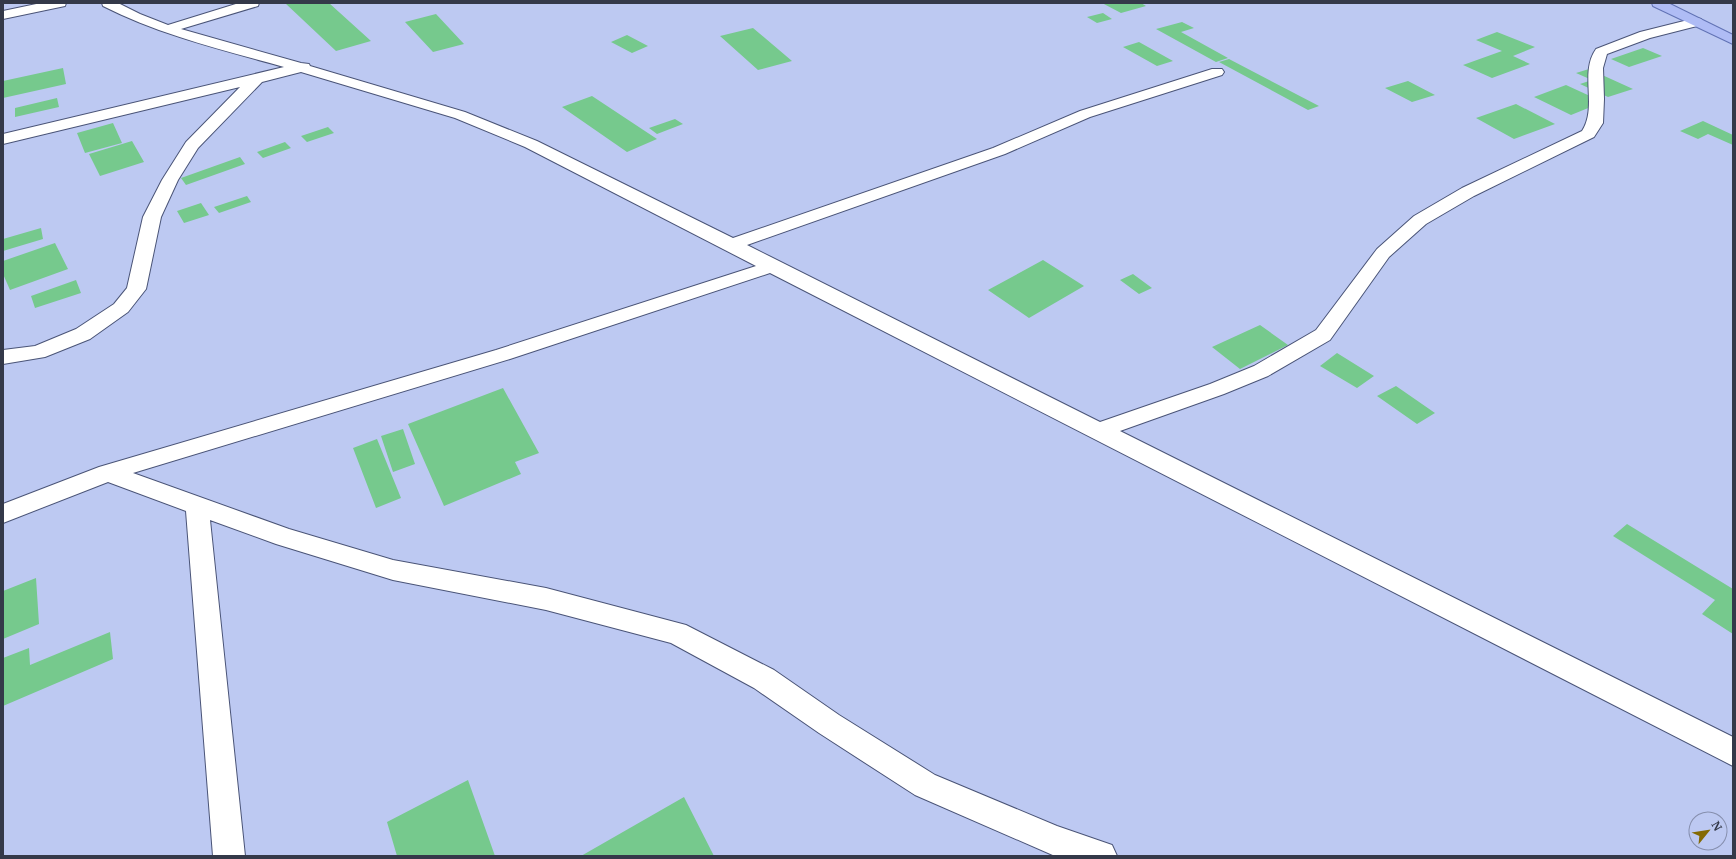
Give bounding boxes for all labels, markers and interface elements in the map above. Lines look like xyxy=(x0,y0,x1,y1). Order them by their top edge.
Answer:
north arrow xyxy=(1688,811,1728,851)
text: N xyxy=(1708,819,1725,834)

